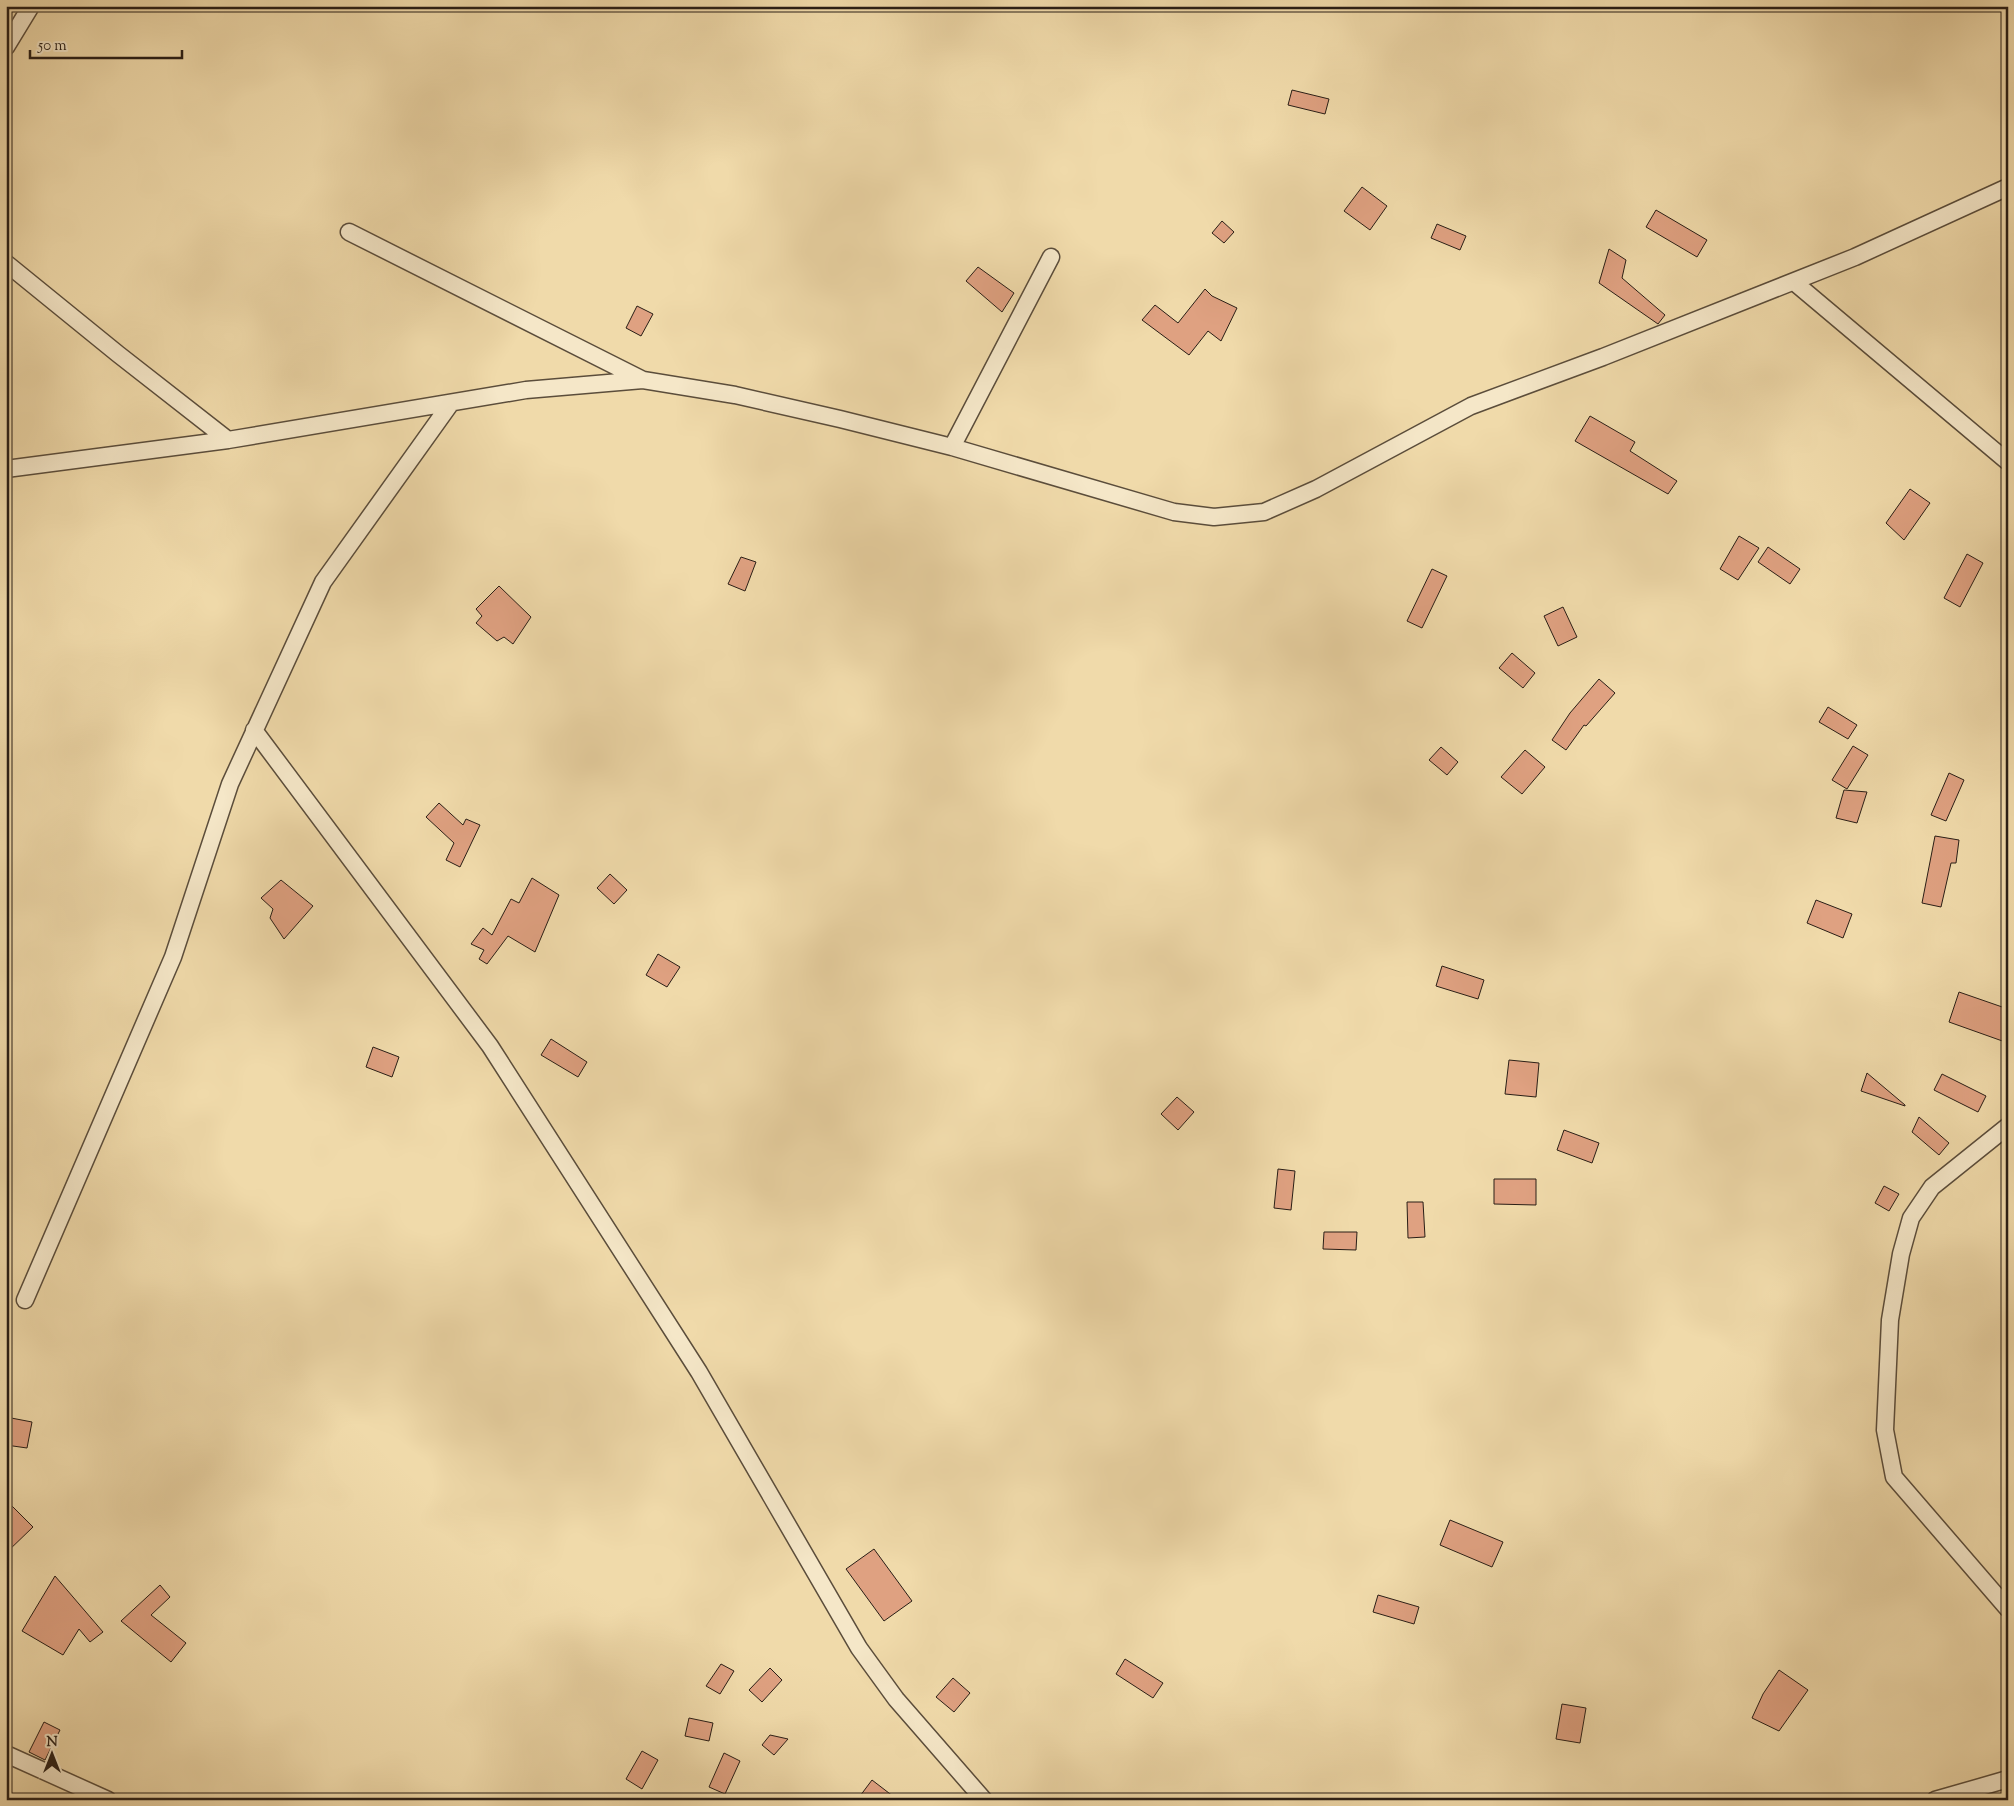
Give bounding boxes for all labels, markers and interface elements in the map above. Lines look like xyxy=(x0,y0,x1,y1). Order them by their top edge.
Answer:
scale bar xyxy=(30,28,182,60)
text: 50 m xyxy=(37,36,67,57)
north arrow xyxy=(28,1728,78,1778)
text: N xyxy=(46,1733,58,1753)

